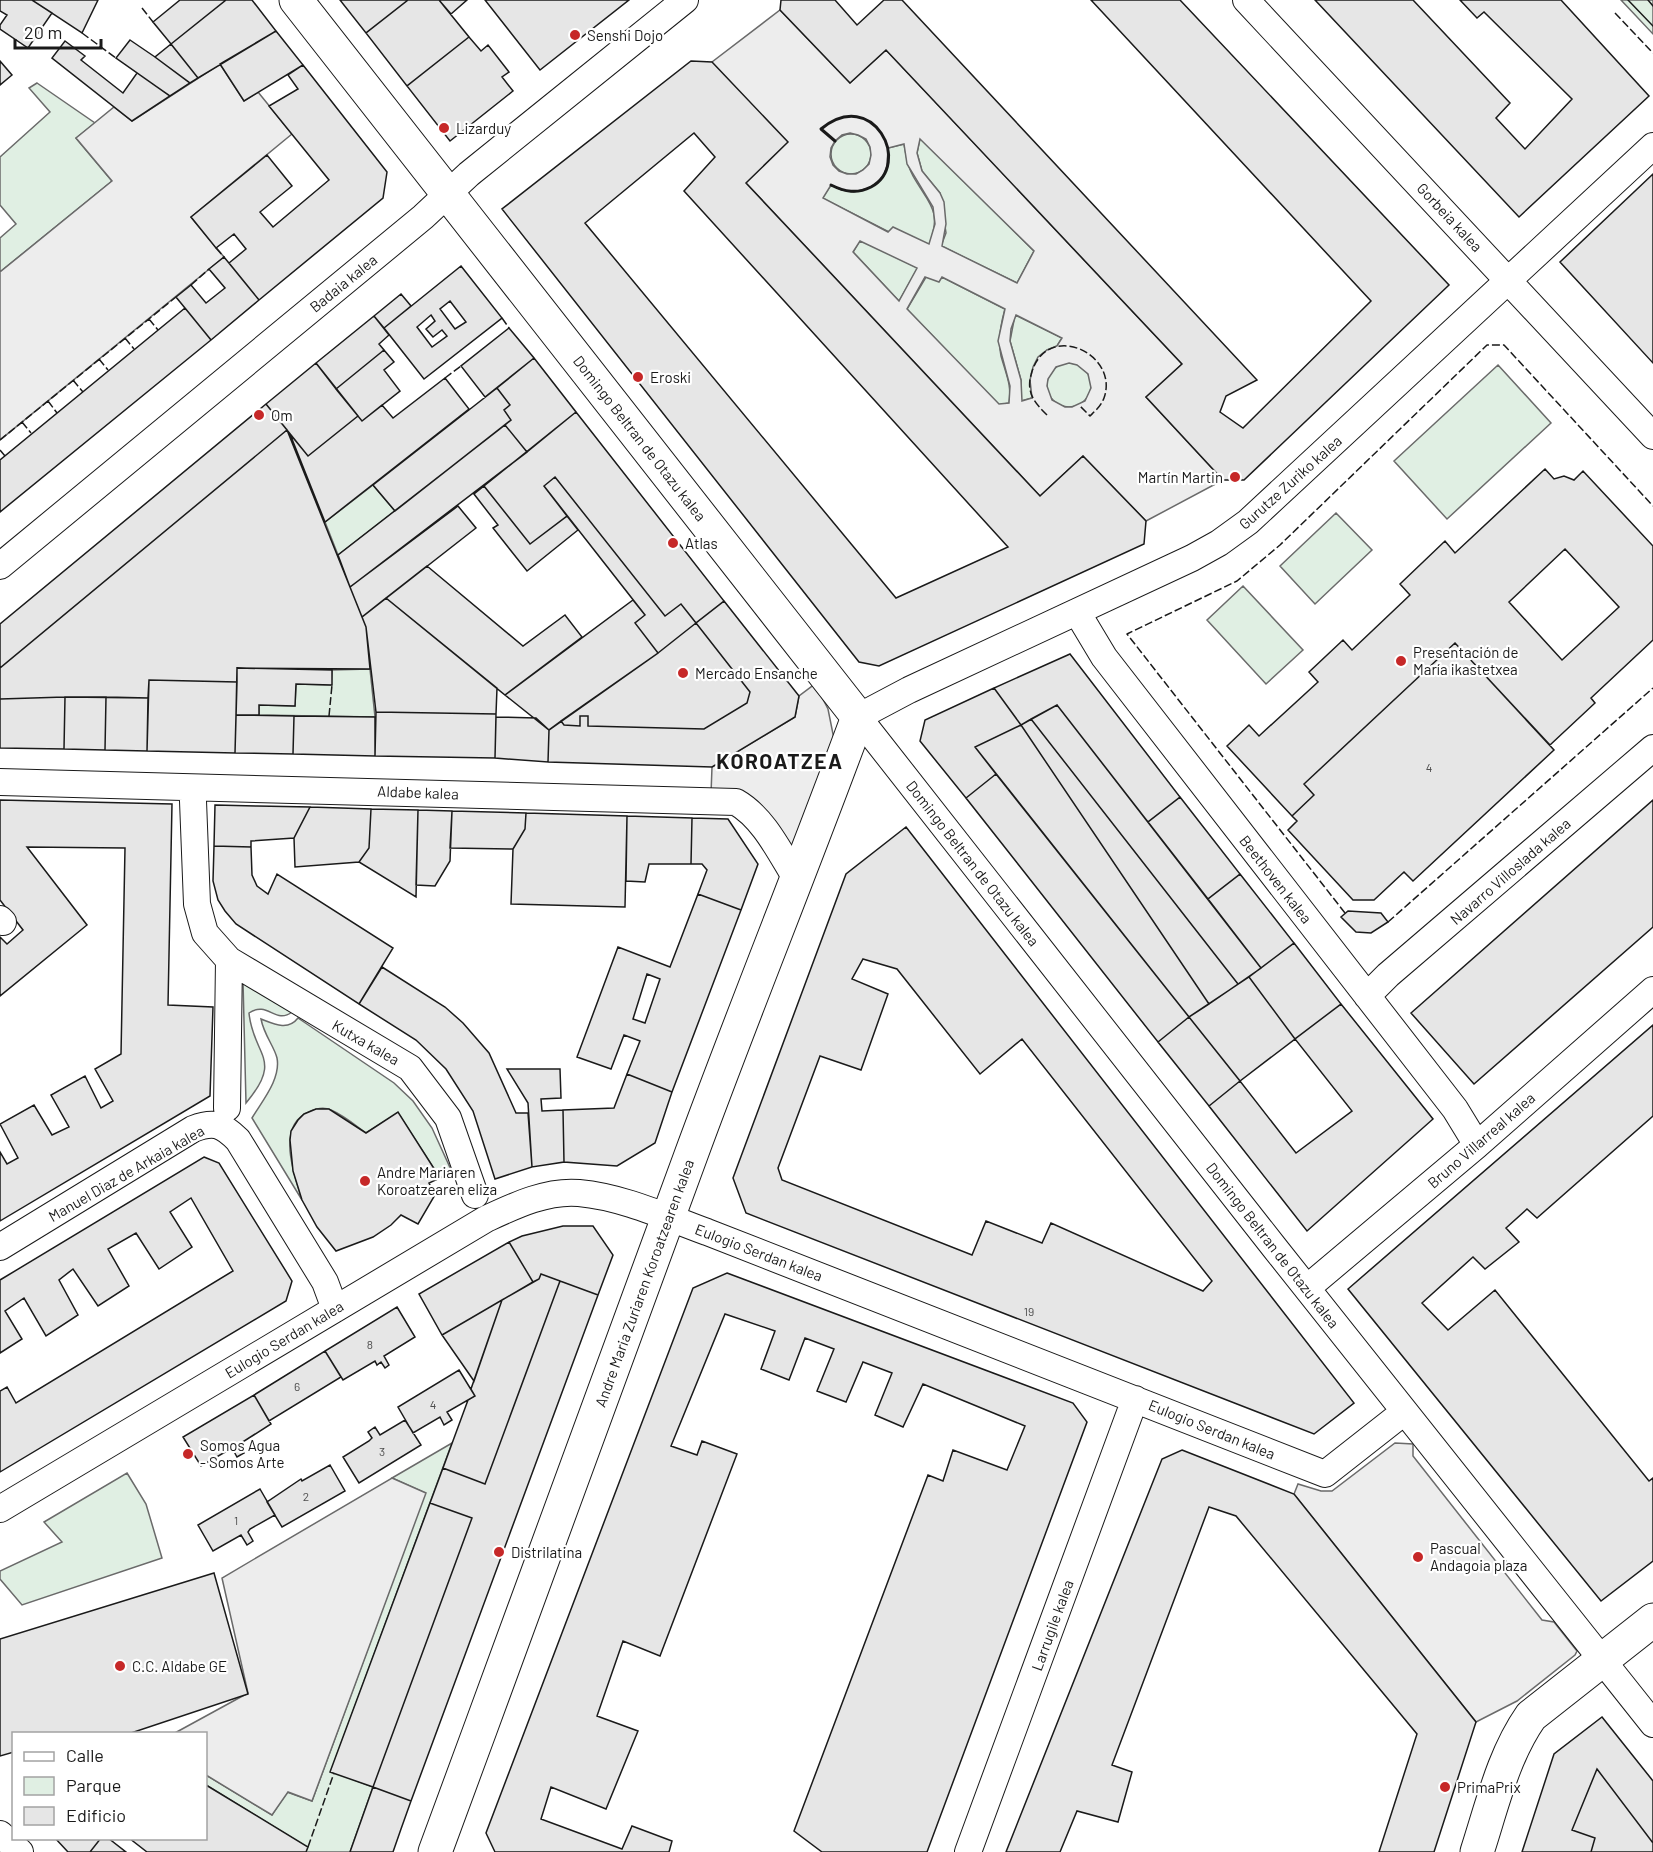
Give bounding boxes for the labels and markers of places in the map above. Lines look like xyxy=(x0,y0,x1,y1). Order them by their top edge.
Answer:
place label: Senshi Dojo xyxy=(587,26,663,44)
marker: Senshi Dojo xyxy=(568,28,582,42)
place label: Lizarduy xyxy=(456,119,511,137)
marker: Lizarduy xyxy=(437,121,451,135)
place label: Eroski xyxy=(650,368,691,386)
marker: Eroski xyxy=(631,370,645,384)
place label: Om xyxy=(271,406,293,424)
marker: Om xyxy=(252,408,266,422)
place label: Martín Martin xyxy=(1138,468,1223,486)
marker: Martín Martin xyxy=(1228,470,1242,484)
place label: Atlas xyxy=(685,534,718,552)
marker: Atlas xyxy=(666,536,680,550)
place label: Presentación de María ikastetxea xyxy=(1413,643,1518,678)
marker: Presentación de María ikastetxea xyxy=(1394,654,1408,668)
place label: Mercado Ensanche xyxy=(695,664,818,682)
marker: Mercado Ensanche xyxy=(676,666,690,680)
place label: Andre Mariaren Koroatzearen eliza xyxy=(377,1163,497,1198)
marker: Andre Mariaren Koroatzearen eliza xyxy=(358,1174,372,1188)
place label: Somos Agua - Somos Arte xyxy=(200,1436,285,1471)
marker: Somos Agua - Somos Arte xyxy=(181,1447,195,1461)
place label: Pascual Andagoia plaza xyxy=(1430,1539,1527,1574)
place label: Distrilatina xyxy=(511,1543,582,1561)
marker: Distrilatina xyxy=(492,1545,506,1559)
marker: Pascual Andagoia plaza xyxy=(1411,1550,1425,1564)
place label: C.C. Aldabe GE xyxy=(132,1657,227,1675)
marker: C.C. Aldabe GE xyxy=(113,1659,127,1673)
place label: PrimaPrix xyxy=(1457,1778,1521,1796)
marker: PrimaPrix xyxy=(1438,1780,1452,1794)

